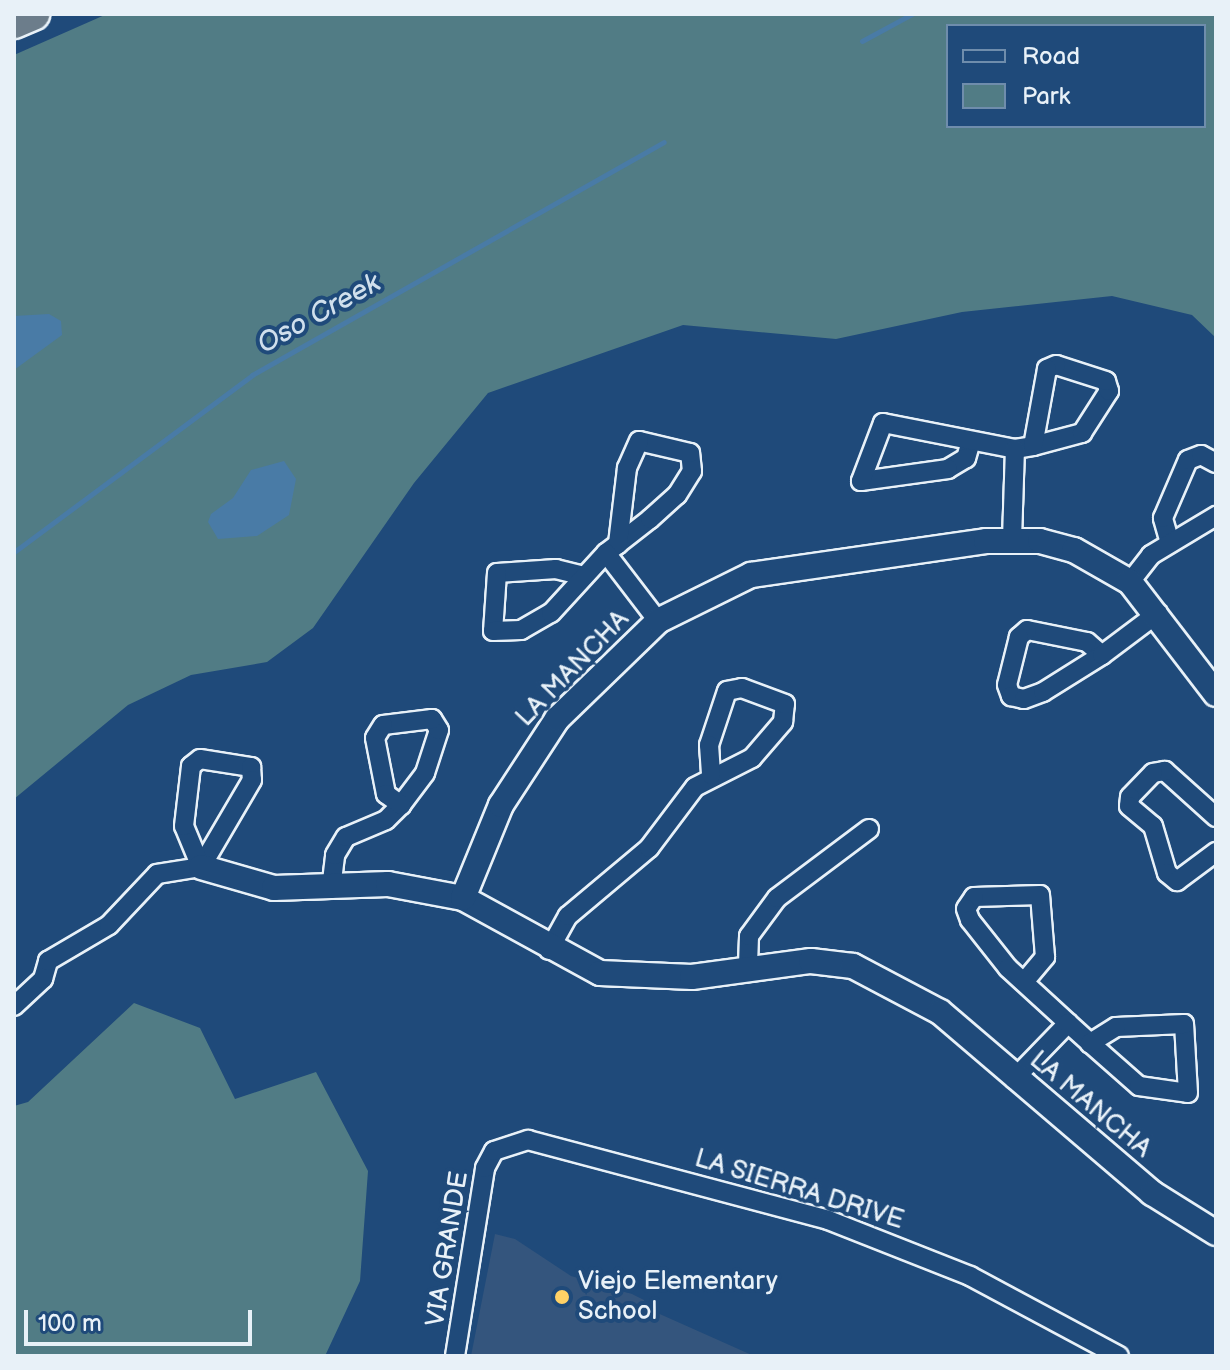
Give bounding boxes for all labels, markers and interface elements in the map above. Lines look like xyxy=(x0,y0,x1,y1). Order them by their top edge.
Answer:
legend xyxy=(946,24,1206,128)
text: Road xyxy=(1022,42,1080,71)
text: Park xyxy=(1022,82,1070,111)
water label: Oso Creek xyxy=(251,266,387,362)
street label: LA MANCHA xyxy=(510,605,636,733)
street label: LA MANCHA xyxy=(1023,1045,1157,1165)
street label: LA SIERRA DRIVE xyxy=(691,1143,907,1237)
street label: VIA GRANDE xyxy=(420,1169,476,1329)
place label: Viejo Elementary School xyxy=(578,1266,778,1328)
marker: Viejo Elementary School xyxy=(553,1288,571,1306)
scale bar xyxy=(28,1294,256,1344)
text: 100 m xyxy=(38,1309,102,1338)

